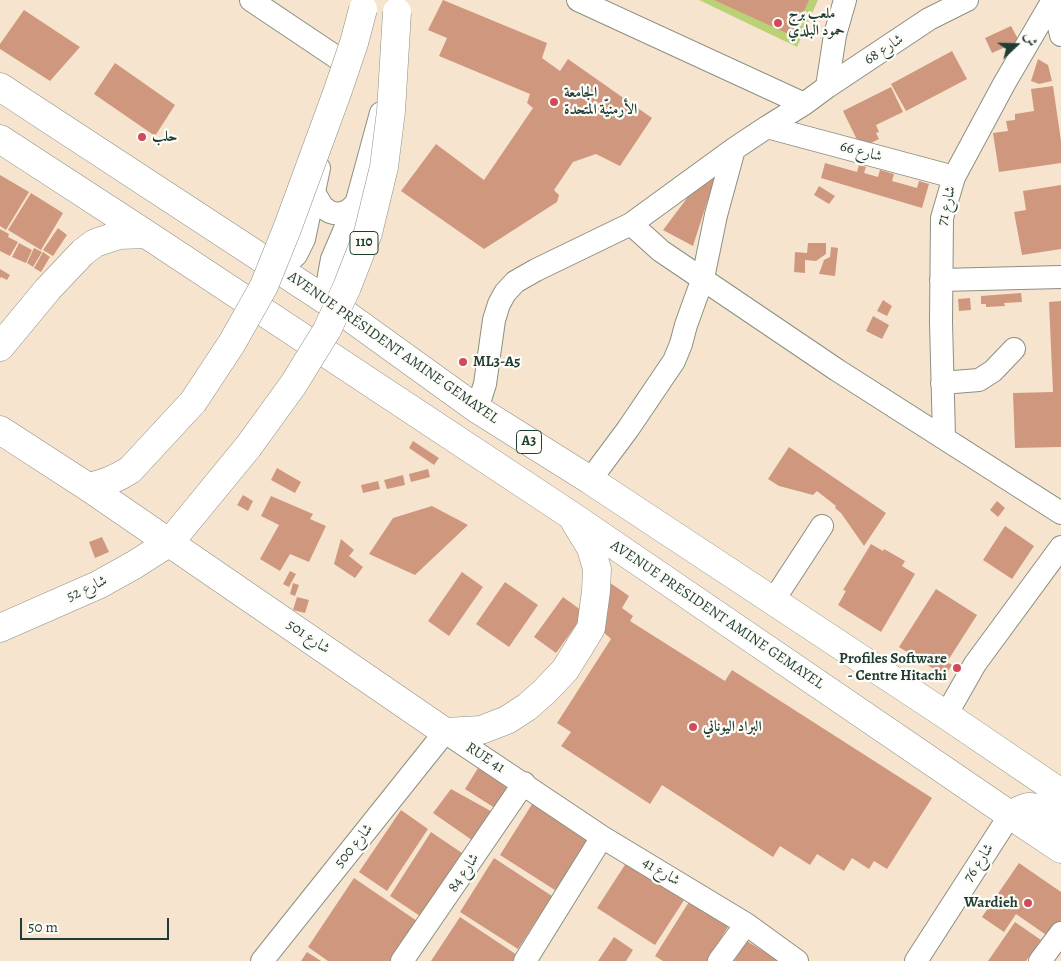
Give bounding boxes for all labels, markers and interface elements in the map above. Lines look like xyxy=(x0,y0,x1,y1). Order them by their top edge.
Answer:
place label: ملعب برج حمود البلدي xyxy=(788,5,845,40)
marker: ملعب برج حمود البلدي xyxy=(772,17,784,29)
north arrow xyxy=(991,20,1041,70)
text: ش xyxy=(1019,30,1042,49)
street label: شارع 68 xyxy=(861,31,907,69)
place label: الجامعة الأرمنيّة المتحدة xyxy=(564,84,637,119)
marker: الجامعة الأرمنيّة المتحدة xyxy=(548,96,560,108)
place label: حلب xyxy=(152,128,177,146)
marker: حلب xyxy=(136,131,148,143)
street label: شارع 66 xyxy=(838,138,884,166)
street label: شارع 71 xyxy=(934,184,960,228)
road number: 110 xyxy=(350,232,378,254)
street label: AVENUE PRÉSIDENT AMINE GEMAYEL xyxy=(284,268,502,428)
place label: ML3-A5 xyxy=(473,353,520,371)
marker: ML3-A5 xyxy=(457,356,469,368)
road number: A3 xyxy=(516,431,542,454)
street label: AVENUE PRESIDENT AMINE GEMAYEL xyxy=(607,537,827,693)
street label: شارع 52 xyxy=(64,572,110,606)
street label: شارع 501 xyxy=(283,616,333,658)
place label: Profiles Software - Centre Hitachi xyxy=(839,650,947,685)
marker: Profiles Software - Centre Hitachi xyxy=(951,662,963,674)
place label: البراد اليوناني xyxy=(703,718,762,736)
marker: البراد اليوناني xyxy=(687,721,699,733)
street label: RUE 41 xyxy=(462,739,508,777)
street label: شارع 500 xyxy=(331,820,377,872)
street label: شارع 76 xyxy=(960,840,998,886)
street label: شارع 84 xyxy=(444,850,484,896)
street label: شارع 41 xyxy=(639,854,683,890)
place label: Wardieh xyxy=(964,894,1018,912)
marker: Wardieh xyxy=(1022,897,1034,909)
scale bar xyxy=(22,908,171,940)
text: 50 m xyxy=(28,917,58,937)

